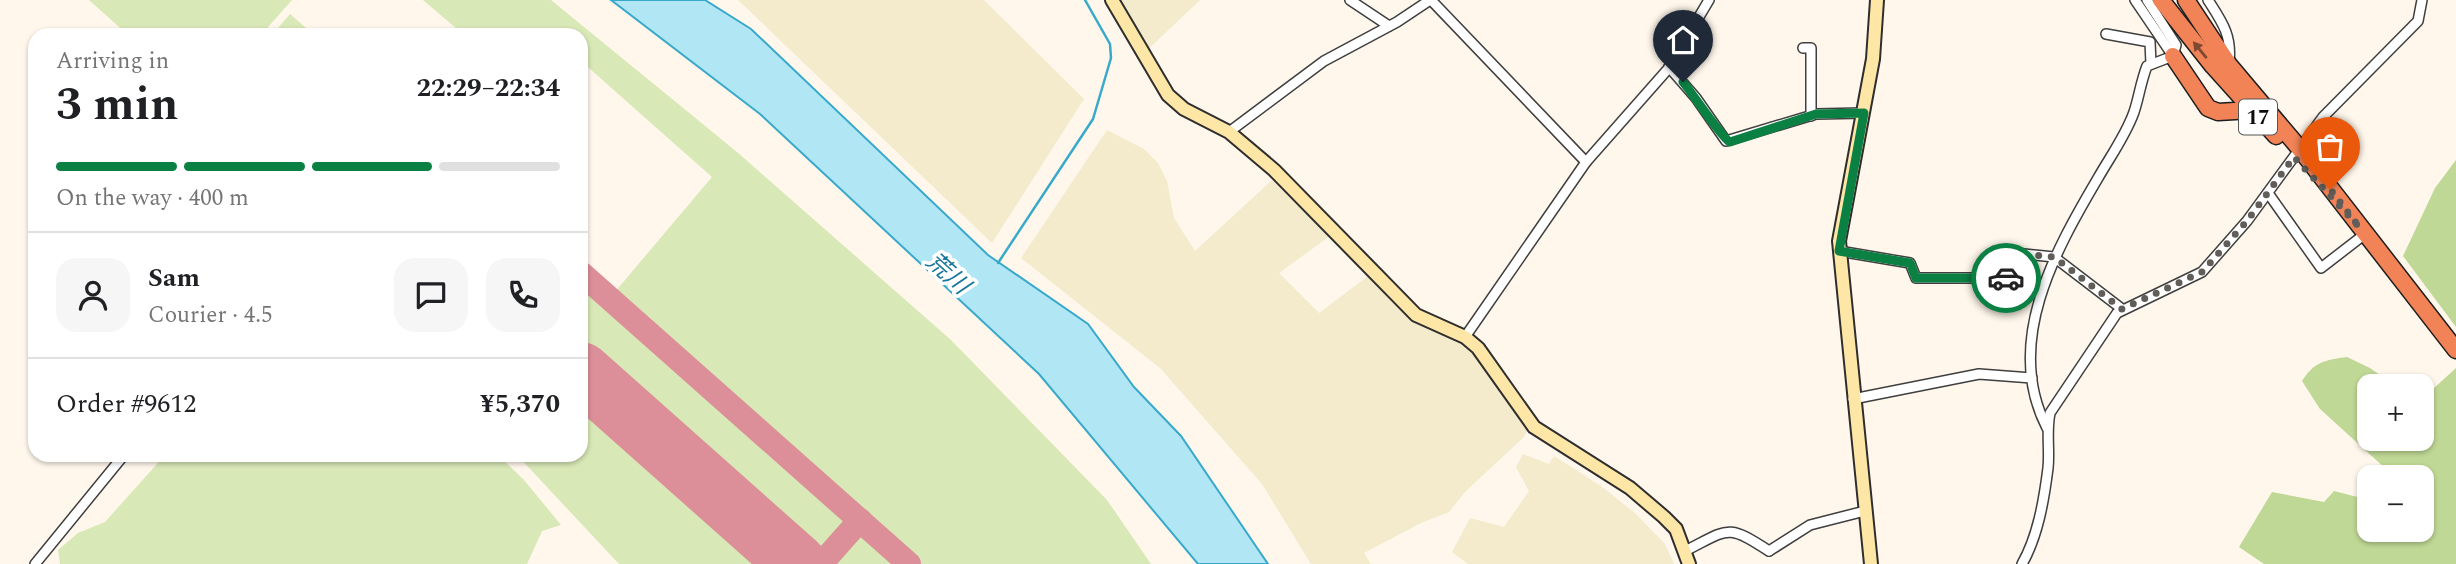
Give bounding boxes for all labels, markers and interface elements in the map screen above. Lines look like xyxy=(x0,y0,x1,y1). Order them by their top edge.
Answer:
pin xyxy=(1653,10,1713,82)
icon: home xyxy=(1664,21,1702,59)
one-way arrow xyxy=(2193,41,2208,58)
text: Arriving in xyxy=(56,44,169,79)
text: 22:29–22:34 xyxy=(416,68,560,108)
text: 3 min xyxy=(56,70,178,140)
road number: 17 xyxy=(2239,100,2277,134)
pin xyxy=(2300,117,2360,189)
icon: bag xyxy=(2311,128,2349,166)
text: On the way · 400 m xyxy=(56,181,249,216)
courier xyxy=(1971,243,2041,313)
water label: 荒川 xyxy=(917,244,979,305)
button: person xyxy=(56,258,130,332)
text: Sam xyxy=(148,258,200,298)
button: chat xyxy=(394,258,468,332)
button: phone xyxy=(486,258,560,332)
icon: car xyxy=(1987,259,2025,297)
text: Courier · 4.5 xyxy=(148,298,273,333)
map controls xyxy=(2357,374,2434,542)
button: + xyxy=(2357,374,2434,451)
text: Order #9612 xyxy=(56,384,196,424)
text: ¥5,370 xyxy=(480,384,560,424)
button: − xyxy=(2357,465,2434,542)

